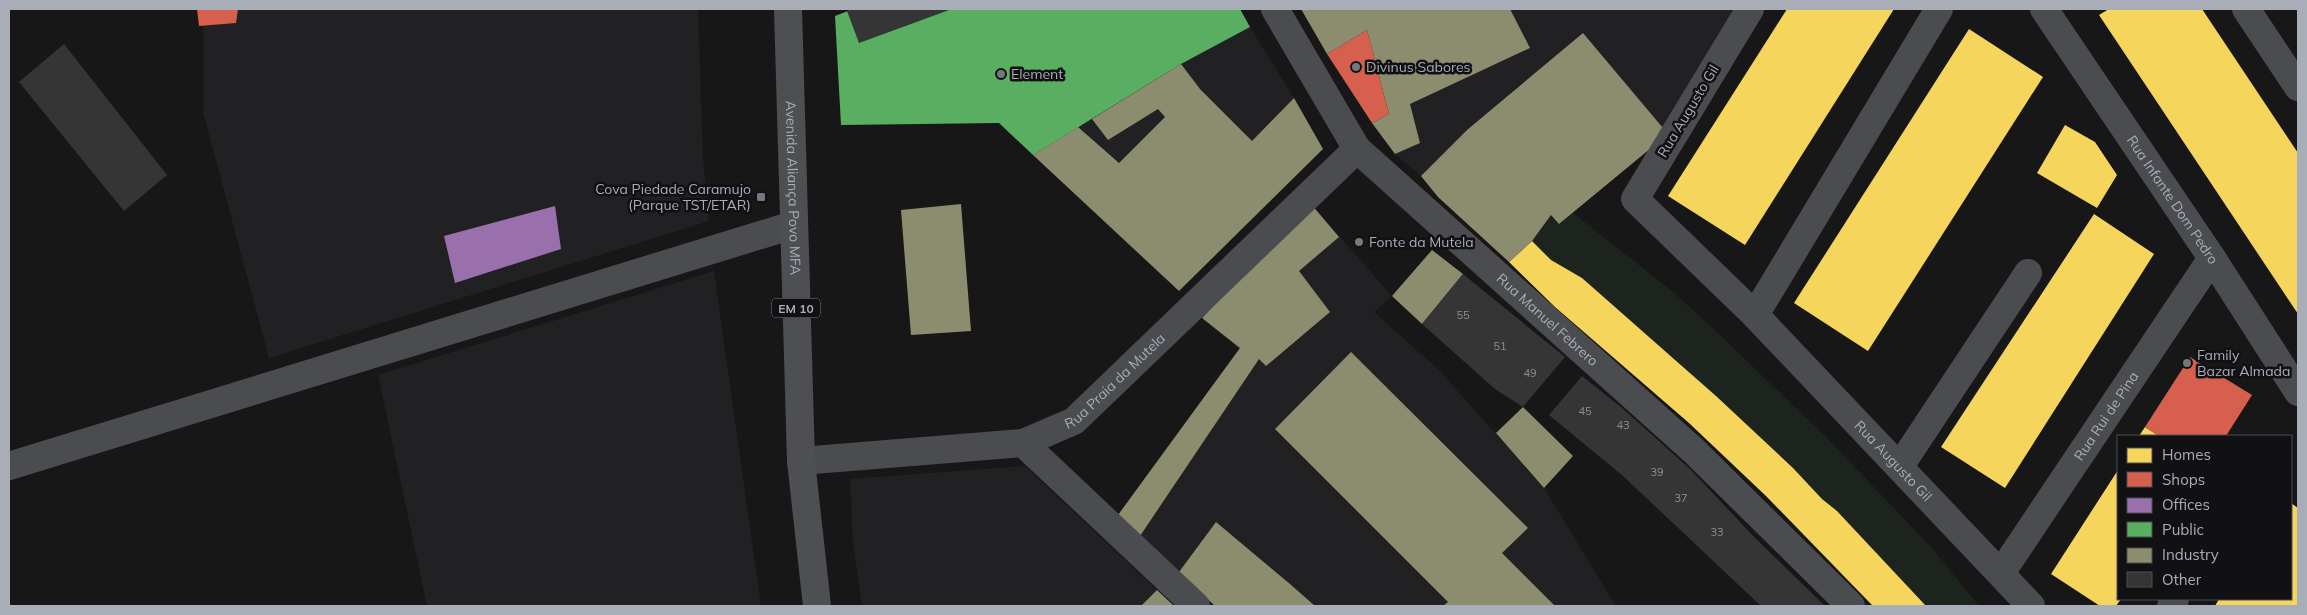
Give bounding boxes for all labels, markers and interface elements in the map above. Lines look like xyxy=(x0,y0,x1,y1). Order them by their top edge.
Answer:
place label: Divinus Sabores xyxy=(1366,58,1471,76)
marker: Divinus Sabores xyxy=(1350,61,1362,73)
street label: Rua Augusto Gil xyxy=(1653,61,1723,161)
place label: Element xyxy=(1011,65,1063,83)
marker: Element xyxy=(995,68,1007,80)
street label: Avenida Aliança Povo MFA xyxy=(782,100,805,276)
street label: Rua Infante Dom Pedro xyxy=(2123,132,2222,267)
place label: Cova Piedade Caramujo (Parque TST/ETAR) xyxy=(595,180,751,214)
marker: Cova Piedade Caramujo (Parque TST/ETAR) xyxy=(755,191,767,203)
place label: Fonte da Mutela xyxy=(1369,233,1474,251)
marker: Fonte da Mutela xyxy=(1353,236,1365,248)
street label: Rua Manuel Febrero xyxy=(1493,269,1602,370)
road number: EM 10 xyxy=(772,298,820,318)
house number: 55 xyxy=(1456,308,1470,322)
street label: Rua Praia da Mutela xyxy=(1062,329,1169,433)
house number: 51 xyxy=(1493,339,1507,353)
place label: Family Bazar Almada xyxy=(2197,346,2290,380)
marker: Family Bazar Almada xyxy=(2181,357,2193,369)
house number: 49 xyxy=(1523,366,1537,380)
street label: Rua Rui de Pina xyxy=(2070,368,2142,464)
house number: 45 xyxy=(1578,404,1592,418)
street label: Rua Augusto Gil xyxy=(1851,417,1936,505)
house number: 43 xyxy=(1616,418,1630,432)
legend xyxy=(2117,435,2292,600)
text: Homes xyxy=(2162,445,2211,464)
house number: 39 xyxy=(1650,465,1664,479)
text: Shops xyxy=(2162,470,2205,489)
house number: 37 xyxy=(1674,491,1688,505)
text: Offices xyxy=(2162,495,2210,514)
text: Public xyxy=(2162,520,2204,539)
house number: 33 xyxy=(1710,525,1724,539)
text: Industry xyxy=(2162,545,2219,564)
text: Other xyxy=(2162,570,2202,589)

